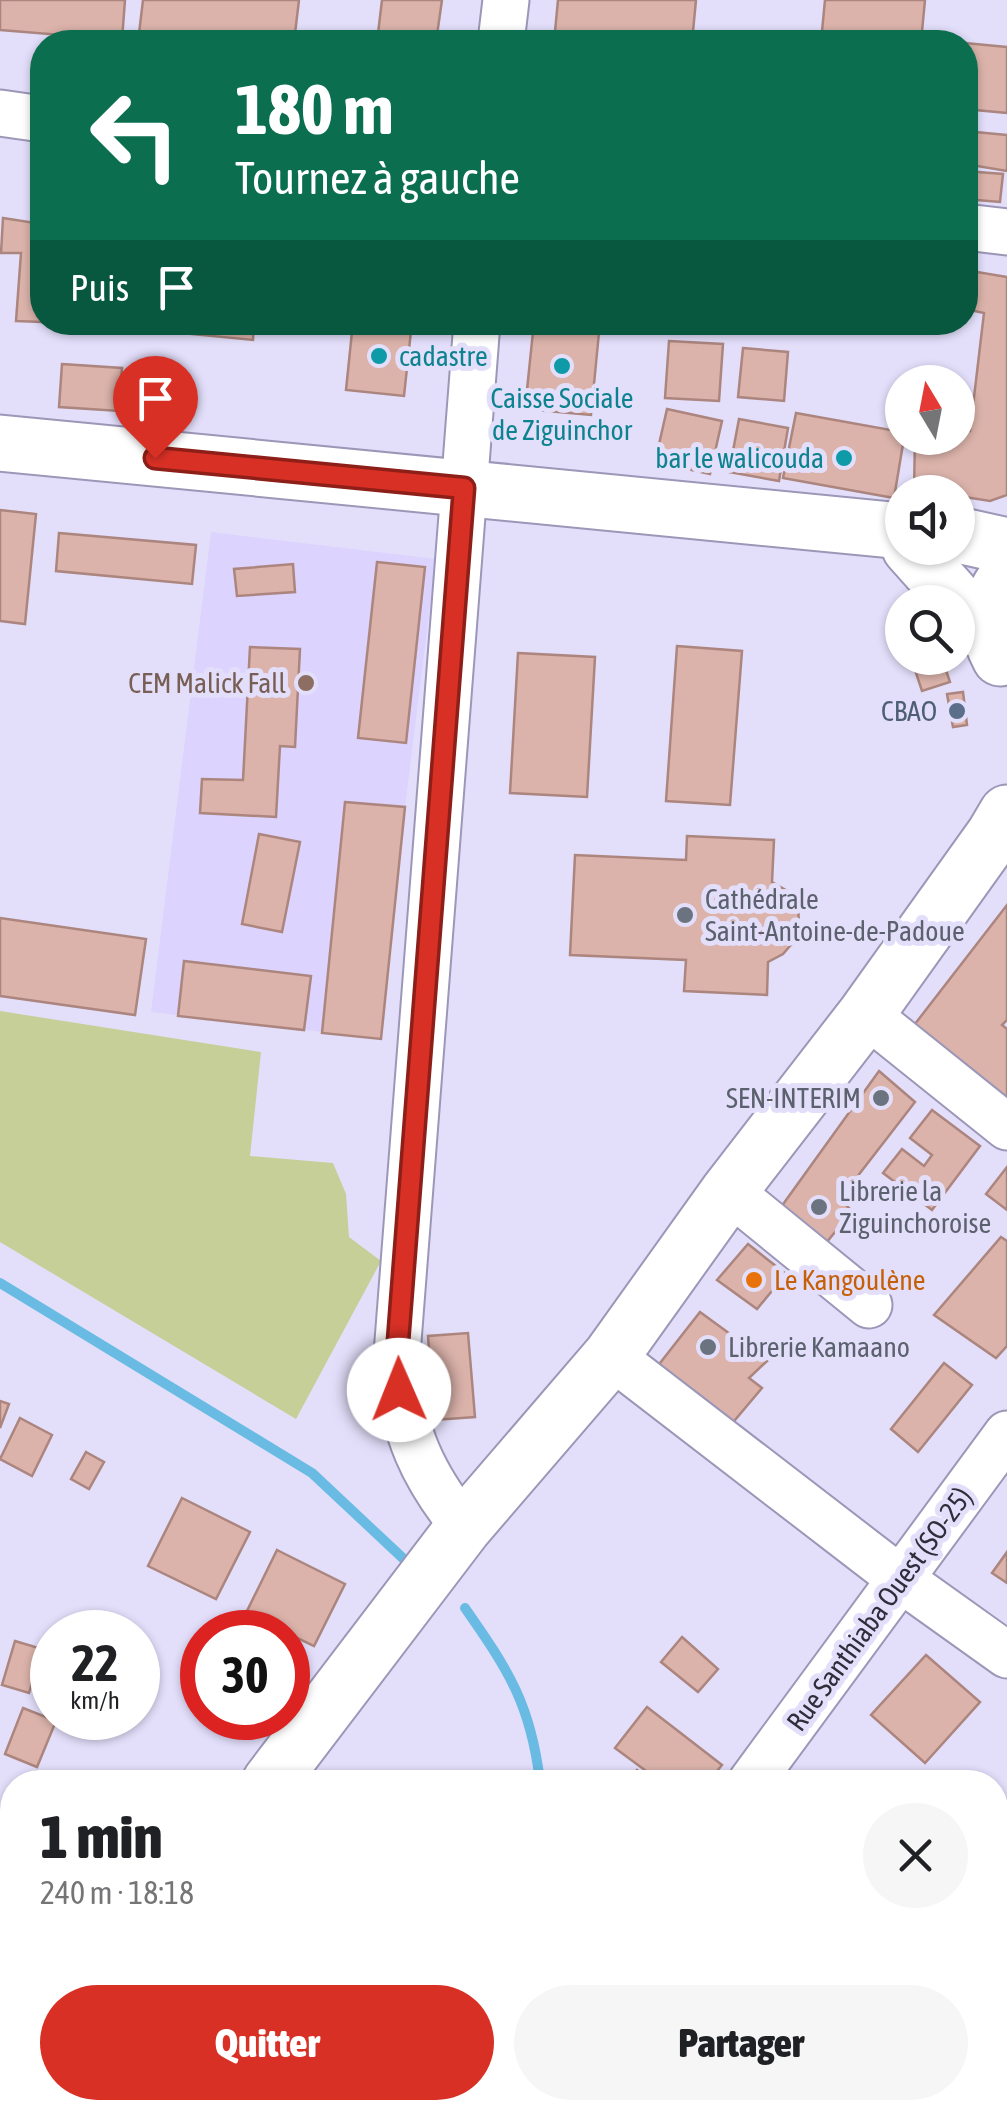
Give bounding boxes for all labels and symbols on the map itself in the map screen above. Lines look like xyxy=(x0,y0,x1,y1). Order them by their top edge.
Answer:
place label: cadastre xyxy=(399,340,488,372)
marker: cadastre xyxy=(368,345,390,367)
marker: Caisse Sociale de Ziguinchor xyxy=(551,355,573,377)
pin xyxy=(113,356,198,459)
north arrow xyxy=(885,365,975,455)
place label: Caisse Sociale de Ziguinchor xyxy=(491,382,633,446)
place label: bar le walicouda xyxy=(655,442,824,474)
marker: bar le walicouda xyxy=(833,447,855,469)
place label: CEM Malick Fall xyxy=(128,667,287,699)
marker: CEM Malick Fall xyxy=(295,672,317,694)
place label: CBAO xyxy=(881,695,937,727)
marker: CBAO xyxy=(946,700,968,722)
place label: Cathédrale Saint-Antoine-de-Padoue xyxy=(705,883,965,947)
marker: Cathédrale Saint-Antoine-de-Padoue xyxy=(674,904,696,926)
place label: SEN-INTERIM xyxy=(726,1082,861,1114)
marker: SEN-INTERIM xyxy=(870,1087,892,1109)
place label: Librerie la Ziguinchoroise xyxy=(839,1175,991,1239)
marker: Librerie la Ziguinchoroise xyxy=(808,1196,830,1218)
place label: Le Kangoulène xyxy=(774,1264,925,1296)
marker: Le Kangoulène xyxy=(743,1269,765,1291)
place label: Librerie Kamaano xyxy=(728,1331,910,1363)
marker: Librerie Kamaano xyxy=(697,1336,719,1358)
position arrow xyxy=(347,1338,451,1442)
street label: Rue Santhiaba Ouest (SO-25) xyxy=(780,1481,978,1737)
speed limit sign: 30 xyxy=(180,1610,310,1740)

